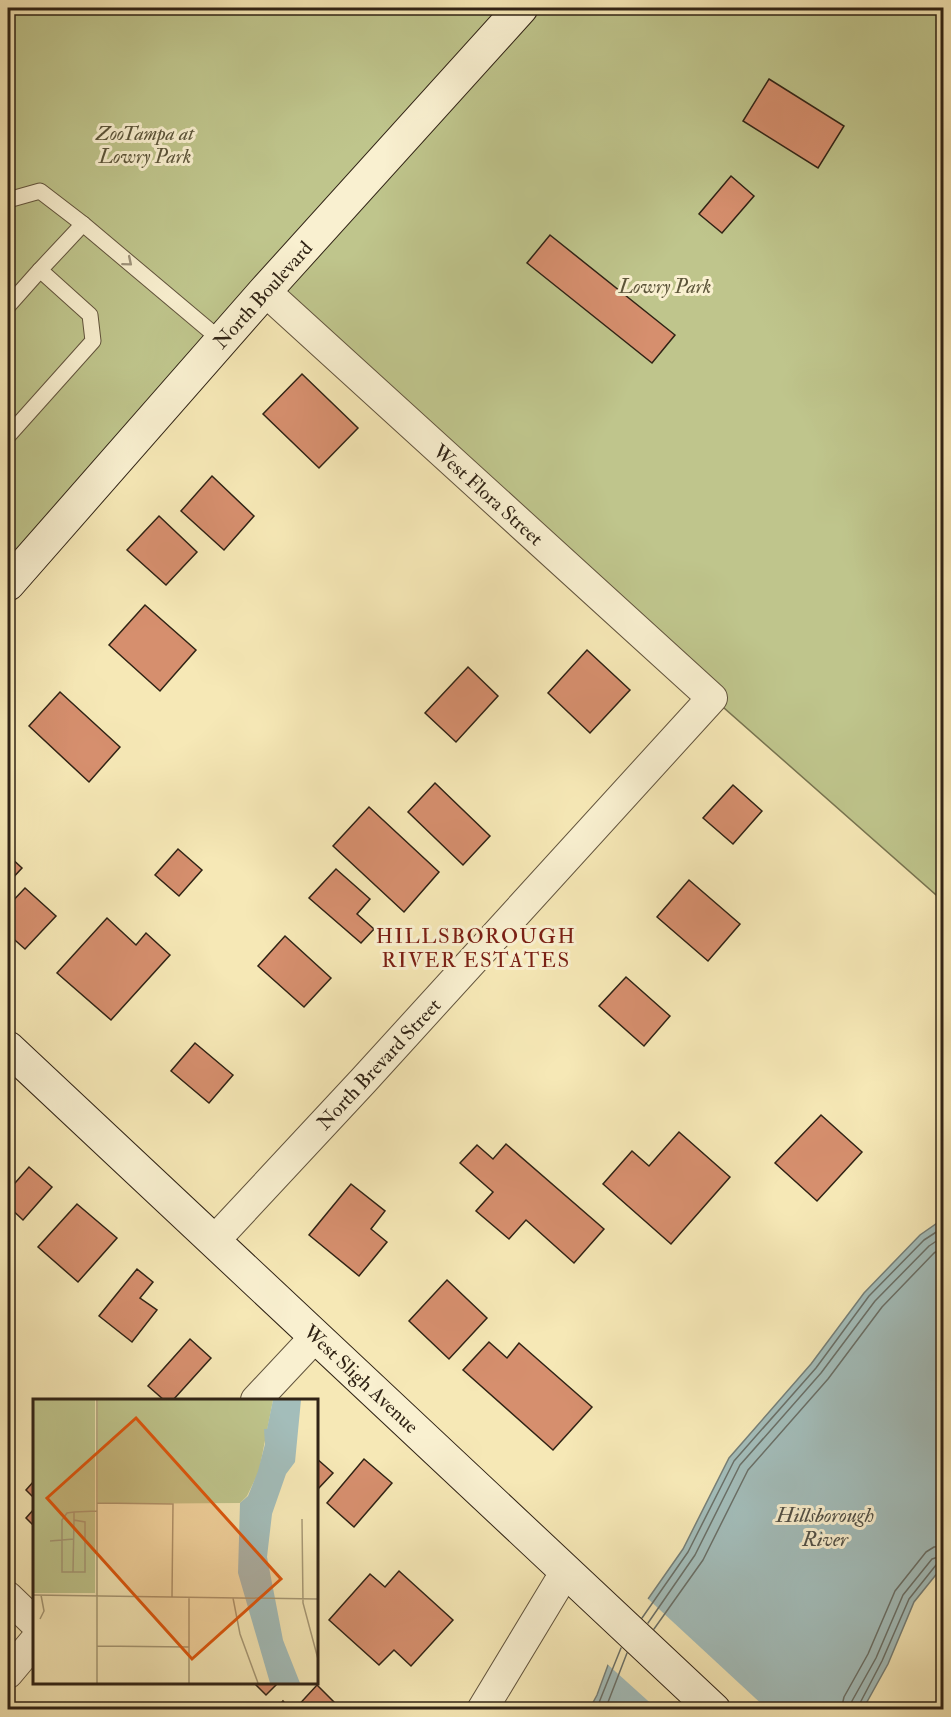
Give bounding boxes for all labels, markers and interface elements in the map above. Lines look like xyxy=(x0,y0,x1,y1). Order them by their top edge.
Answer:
park label: ZooTampa at Lowry Park xyxy=(95,121,195,169)
street label: North Boulevard xyxy=(208,236,318,354)
one-way arrow xyxy=(121,254,132,265)
park label: Lowry Park xyxy=(618,274,711,299)
street label: West Flora Street xyxy=(427,438,549,551)
district label: HILLSBOROUGH RIVER ESTATES xyxy=(376,923,576,974)
street label: North Brevard Street xyxy=(312,993,447,1135)
street label: West Sligh Avenue xyxy=(297,1319,424,1439)
inset map xyxy=(33,1399,318,1684)
water label: Hillsborough River xyxy=(775,1502,874,1553)

